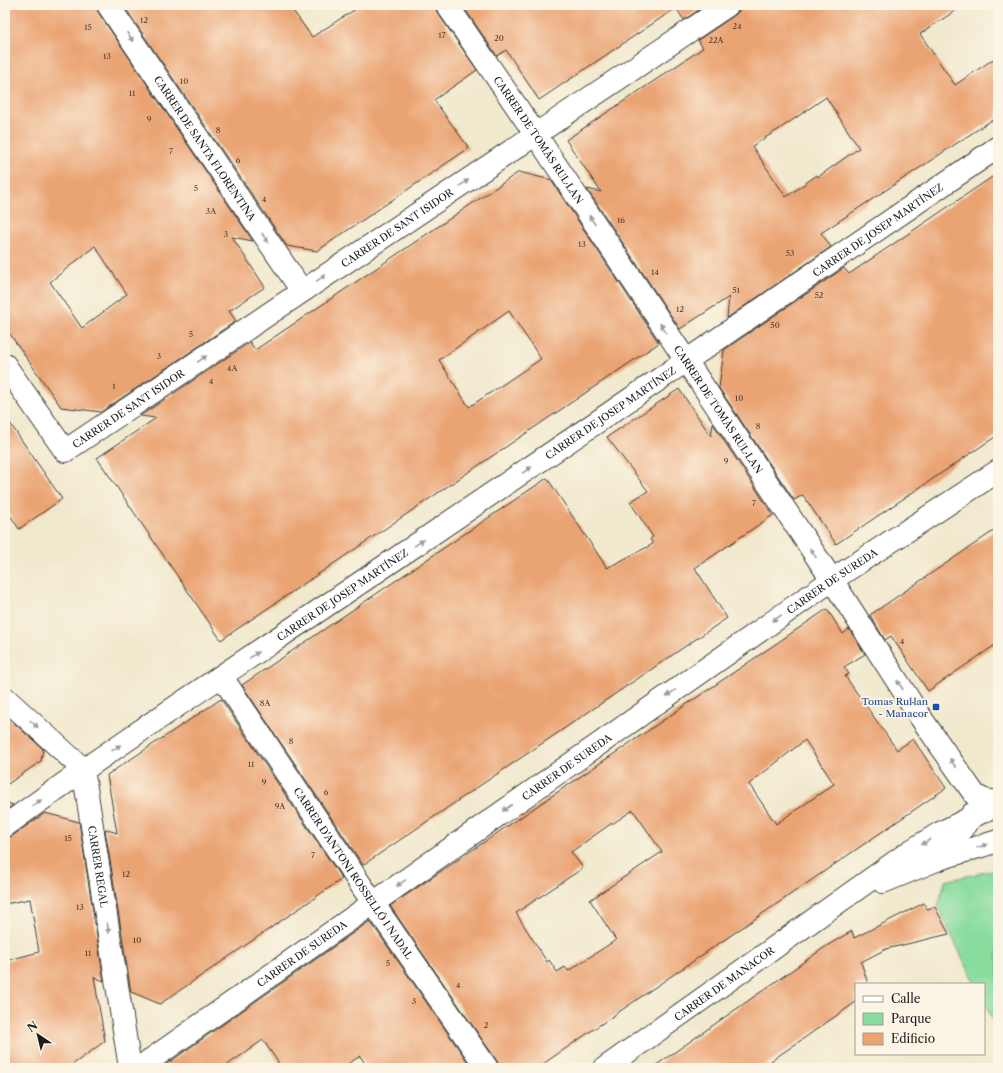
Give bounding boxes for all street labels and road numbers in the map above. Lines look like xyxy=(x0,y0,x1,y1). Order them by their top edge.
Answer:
street label: CARRER DE SANTA FLORENTINA xyxy=(151,73,259,224)
street label: CARRER DE TOMÀS RUL·LAN xyxy=(491,74,586,206)
street label: CARRER DE JOSEP MARTÍNEZ xyxy=(810,181,946,280)
street label: CARRER DE SANT ISIDOR xyxy=(339,185,456,270)
street label: CARRER DE TOMÀS RUL·LAN xyxy=(671,343,765,476)
street label: CARRER DE JOSEP MARTÍNEZ xyxy=(543,364,679,462)
street label: CARRER DE SANT ISIDOR xyxy=(70,366,188,451)
street label: CARRER DE JOSEP MARTÍNEZ xyxy=(274,546,411,644)
street label: CARRER DE SUREDA xyxy=(784,546,881,617)
street label: CARRER DE SUREDA xyxy=(519,731,615,803)
street label: CARRER D'ANTONI ROSSELLÓ I NADAL xyxy=(290,785,416,962)
street label: CARRER REGAL xyxy=(85,825,111,909)
street label: CARRER DE SUREDA xyxy=(255,917,350,990)
street label: CARRER DE MANACOR xyxy=(672,943,778,1024)

